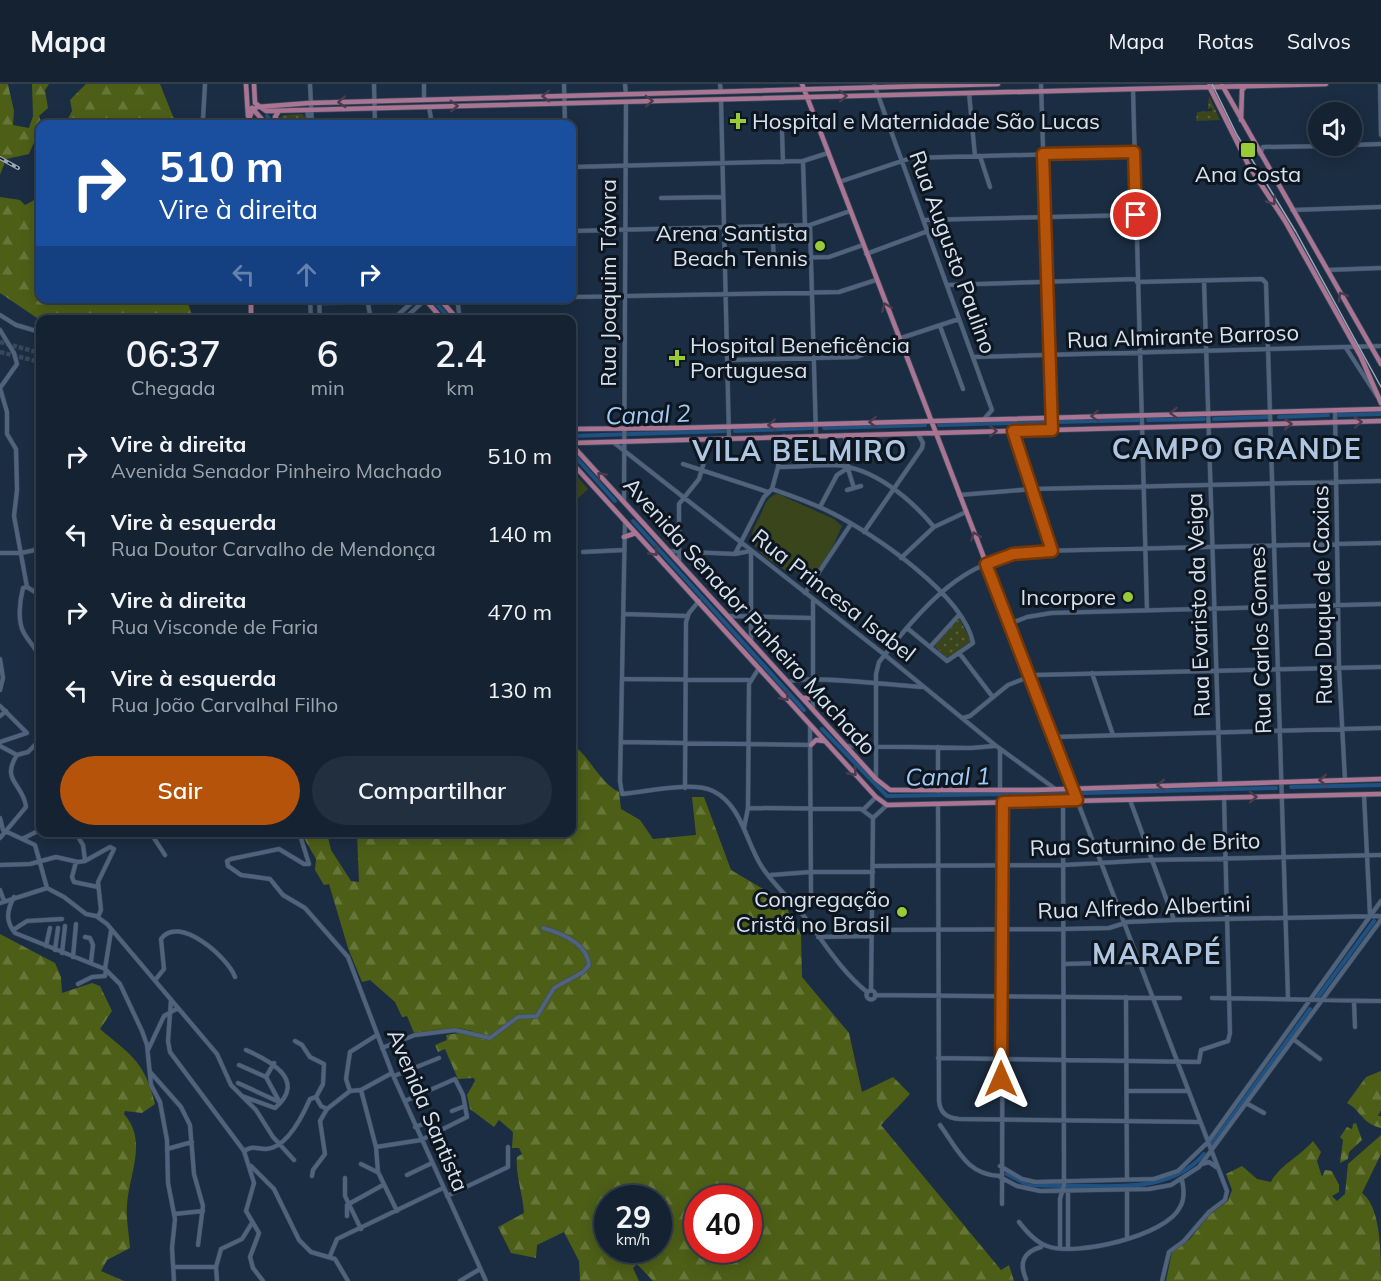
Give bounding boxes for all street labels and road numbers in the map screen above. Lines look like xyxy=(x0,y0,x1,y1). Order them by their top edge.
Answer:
street label: Rua Augusto Paulino xyxy=(903,147,1003,357)
street label: Rua Joaquim Távora xyxy=(594,179,622,387)
street label: Rua Almirante Barroso xyxy=(1067,318,1299,354)
street label: Avenida Senador Pinheiro Machado xyxy=(618,471,882,761)
street label: Rua Duque de Caxias xyxy=(1306,485,1338,705)
street label: Rua Evaristo da Veiga xyxy=(1180,493,1216,717)
street label: Rua Princesa Isabel xyxy=(747,522,921,668)
street label: Rua Carlos Gomes xyxy=(1243,546,1277,734)
street label: Rua Saturnino de Brito xyxy=(1029,826,1261,862)
street label: Rua Alfredo Albertini xyxy=(1037,889,1251,925)
street label: Avenida Santista xyxy=(381,1025,475,1195)

